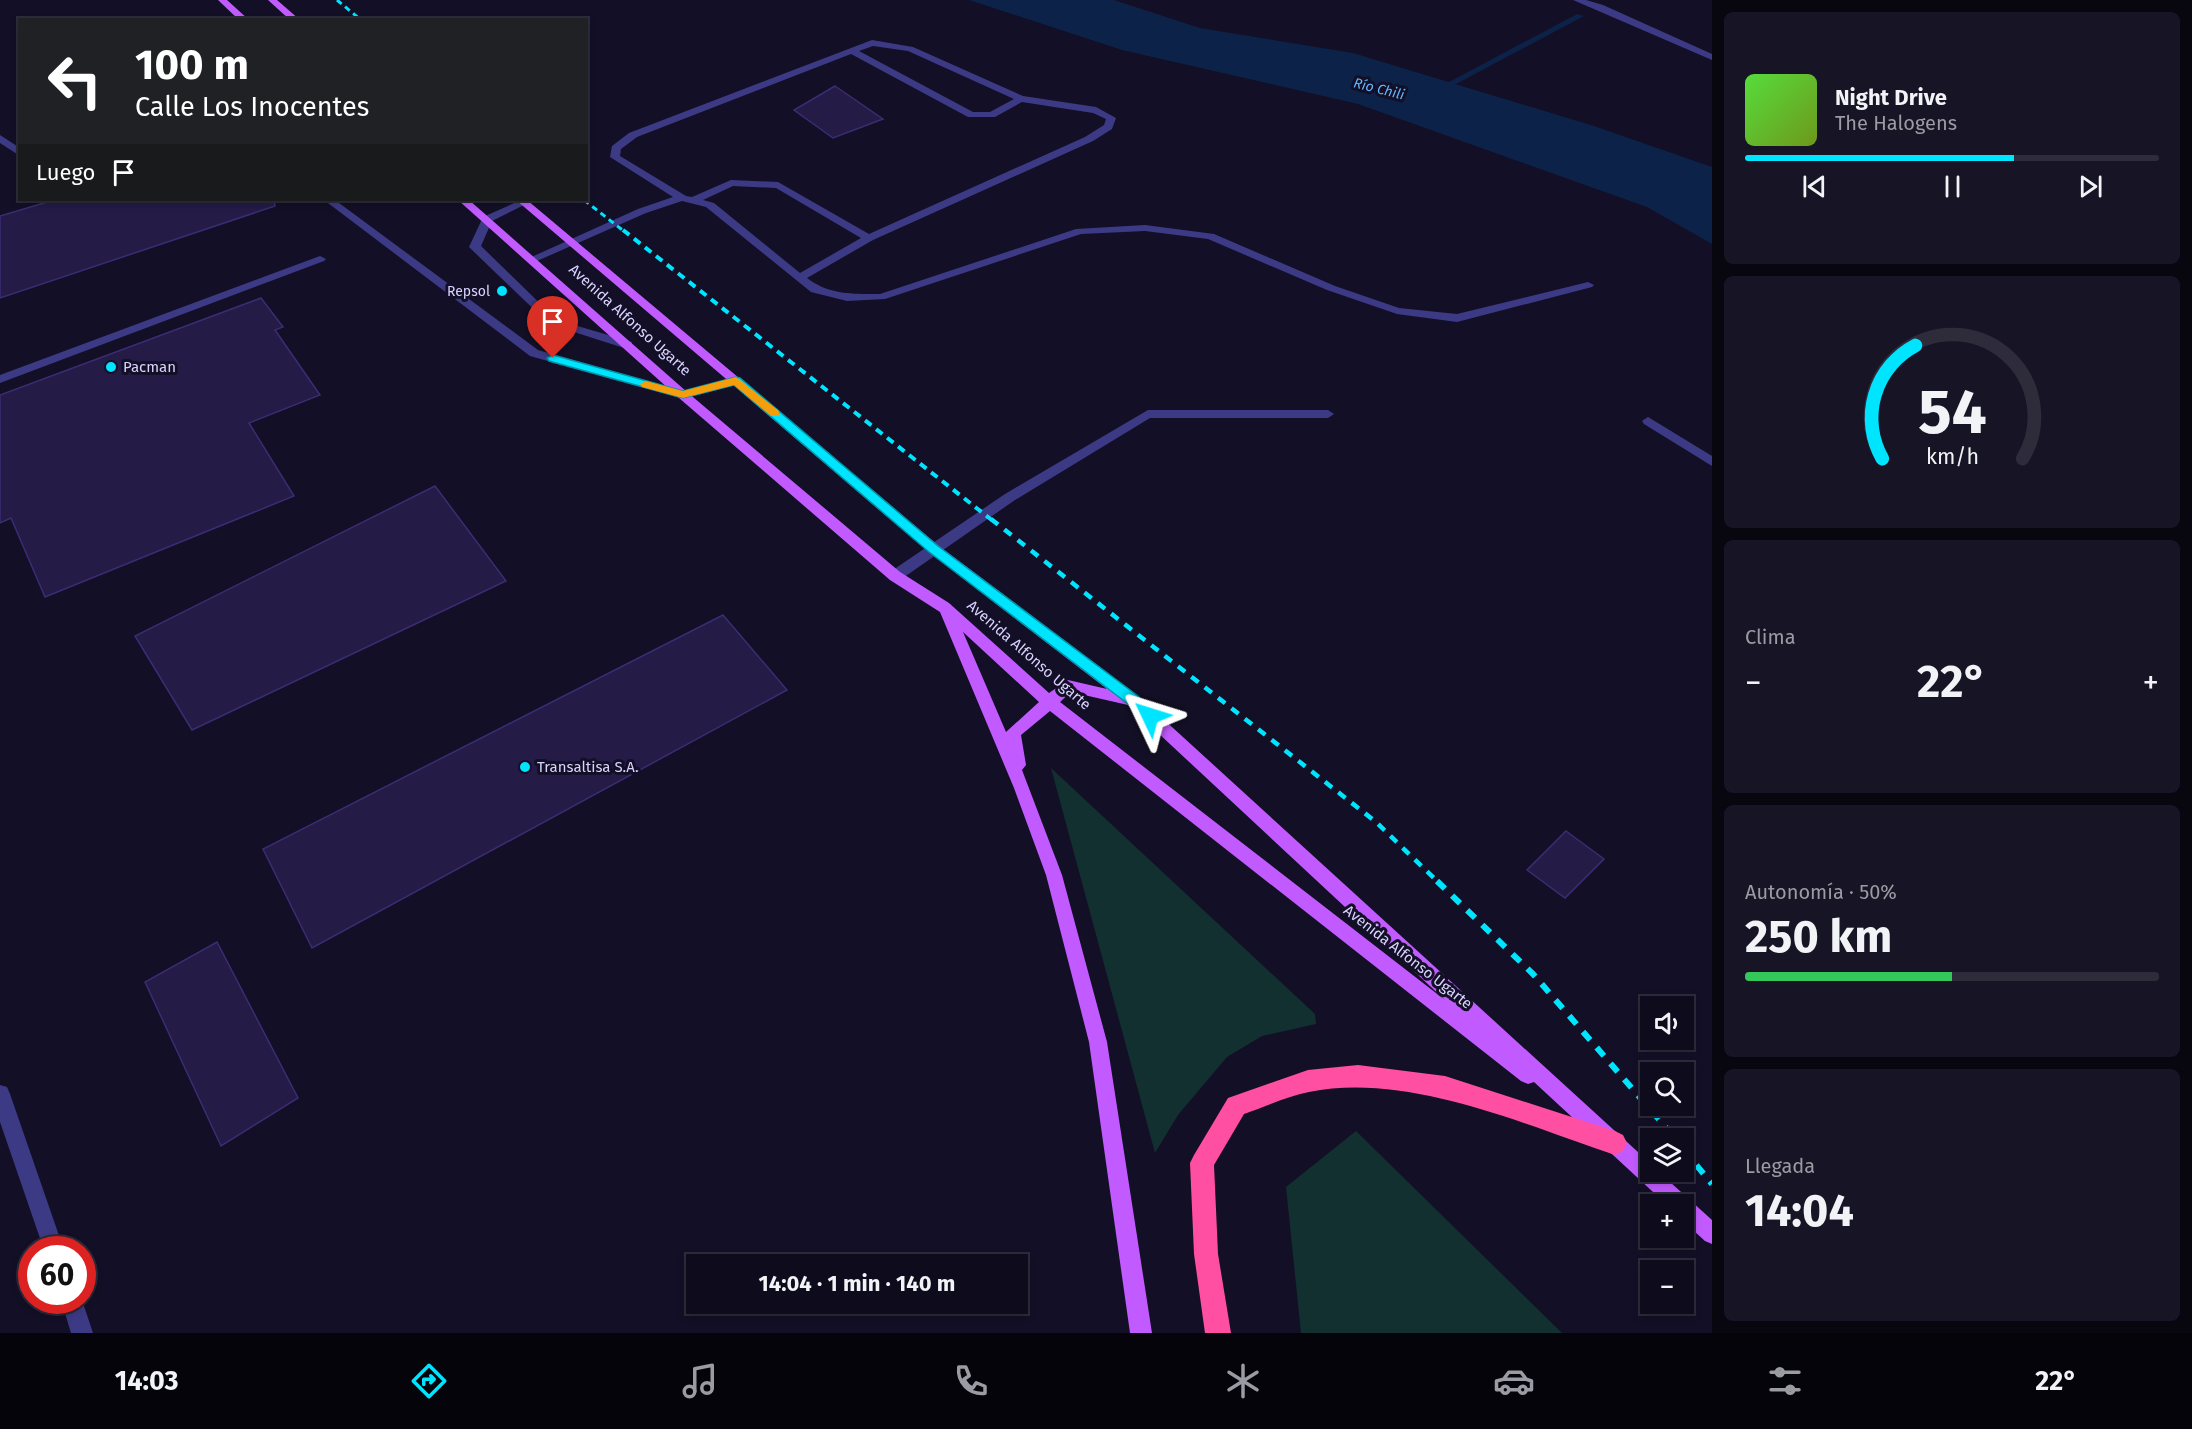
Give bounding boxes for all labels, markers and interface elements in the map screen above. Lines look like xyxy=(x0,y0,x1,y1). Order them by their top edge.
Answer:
text: 100 m xyxy=(135,40,249,90)
icon: left xyxy=(36,42,114,120)
water label: Río Chili xyxy=(1352,75,1406,104)
text: Night Drive xyxy=(1835,84,1947,111)
text: Calle Los Inocentes xyxy=(135,91,369,123)
text: The Halogens xyxy=(1835,111,1957,135)
icon: arrive xyxy=(107,156,140,189)
text: Luego xyxy=(36,159,95,186)
icon: previous xyxy=(1798,170,1831,203)
icon: pause xyxy=(1936,170,1969,203)
icon: next xyxy=(2074,170,2107,203)
street label: Avenida Alfonso Ugarte xyxy=(565,260,695,380)
place label: Repsol xyxy=(447,283,490,300)
marker: Repsol xyxy=(495,284,509,298)
pin xyxy=(527,296,578,358)
icon: arrive xyxy=(536,305,569,338)
place label: Pacman xyxy=(123,358,176,376)
marker: Pacman xyxy=(104,360,118,374)
text: 54 xyxy=(1918,375,1986,450)
text: km/h xyxy=(1925,445,1979,471)
street label: Avenida Alfonso Ugarte xyxy=(963,596,1095,714)
text: Clima xyxy=(1745,625,1796,649)
text: 22° xyxy=(1917,655,1987,709)
text: − xyxy=(1745,663,1762,703)
text: + xyxy=(2143,663,2159,703)
position arrow xyxy=(1118,684,1182,748)
place label: Transaltisa S.A. xyxy=(537,758,639,776)
marker: Transaltisa S.A. xyxy=(518,760,532,774)
text: Autonomía · 50% xyxy=(1745,880,1897,904)
street label: Avenida Alfonso Ugarte xyxy=(1340,901,1476,1013)
text: 250 km xyxy=(1745,910,1892,964)
map controls xyxy=(1640,996,1694,1314)
button: sound xyxy=(1640,996,1694,1050)
button: search xyxy=(1640,1062,1694,1116)
button: layers xyxy=(1640,1128,1694,1182)
text: Llegada xyxy=(1745,1154,1815,1178)
text: 14:04 xyxy=(1745,1184,1854,1238)
button: + xyxy=(1640,1194,1694,1248)
speed limit sign: 60 xyxy=(18,1236,96,1314)
button: − xyxy=(1640,1260,1694,1314)
text: 14:04 · 1 min · 140 m xyxy=(759,1270,955,1297)
icon: directions xyxy=(408,1360,450,1402)
icon: music xyxy=(679,1360,721,1402)
icon: phone xyxy=(950,1360,992,1402)
icon: climate xyxy=(1222,1360,1264,1402)
icon: car xyxy=(1493,1360,1535,1402)
icon: filters xyxy=(1764,1360,1806,1402)
text: 14:03 xyxy=(115,1365,178,1397)
text: 22° xyxy=(2035,1365,2077,1397)

